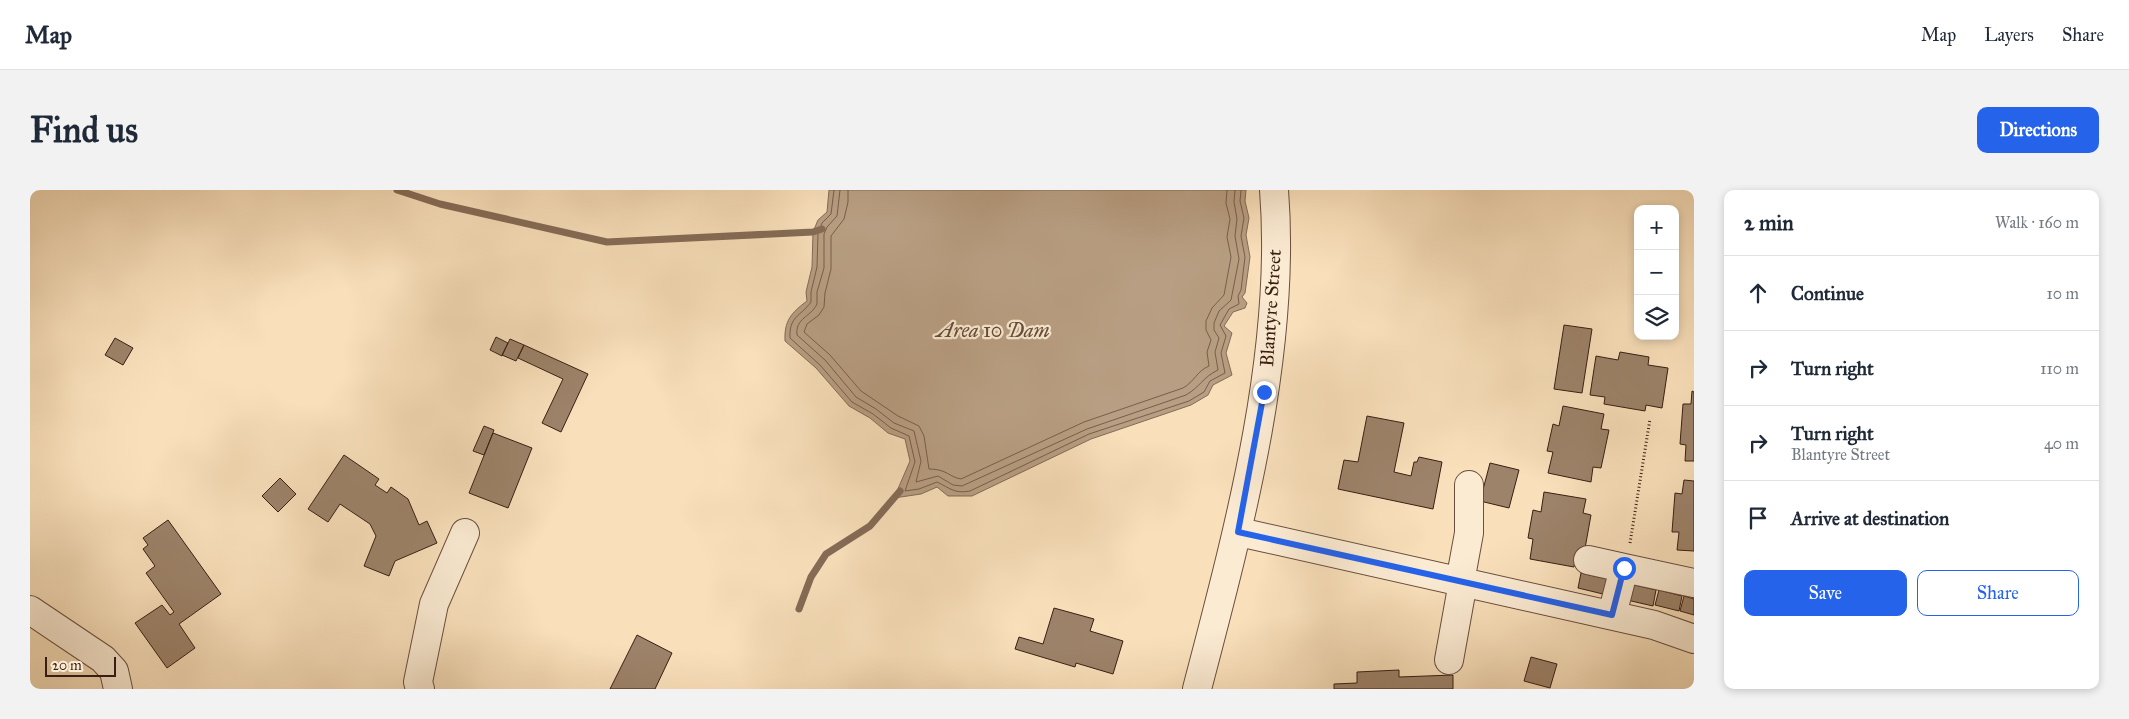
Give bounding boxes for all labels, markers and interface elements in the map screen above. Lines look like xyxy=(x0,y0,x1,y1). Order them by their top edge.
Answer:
text: Map xyxy=(25,20,72,50)
text: Map xyxy=(1921,24,1956,46)
text: Layers xyxy=(1984,24,2034,46)
text: Share xyxy=(2062,24,2104,46)
button: Directions xyxy=(1977,107,2099,153)
text: Find us xyxy=(30,109,138,152)
map controls xyxy=(1634,205,1679,340)
button: + xyxy=(1634,205,1679,250)
text: 2 min xyxy=(1744,210,1794,236)
text: Walk · 160 m xyxy=(1995,213,2079,232)
street label: Blantyre Street xyxy=(1255,248,1286,368)
button: − xyxy=(1634,250,1679,295)
icon: ahead xyxy=(1744,279,1772,307)
text: Continue xyxy=(1791,282,1864,305)
text: 10 m xyxy=(2047,284,2079,303)
button: layers xyxy=(1634,295,1679,340)
water label: Area 10 Dam xyxy=(934,318,1050,342)
icon: right xyxy=(1744,354,1772,382)
text: Turn right xyxy=(1791,357,1874,380)
text: 110 m xyxy=(2040,359,2079,378)
route end xyxy=(1253,381,1276,404)
text: Turn right xyxy=(1791,422,1874,445)
icon: right xyxy=(1744,429,1772,457)
text: 40 m xyxy=(2044,434,2079,453)
text: Blantyre Street xyxy=(1791,445,1890,464)
icon: arrive xyxy=(1744,504,1772,532)
text: Arrive at destination xyxy=(1791,507,1949,530)
route start xyxy=(1613,557,1636,580)
button: Save xyxy=(1744,570,1907,616)
button: Share xyxy=(1917,570,2079,616)
scale bar xyxy=(45,654,116,677)
text: 20 m xyxy=(52,657,82,674)

